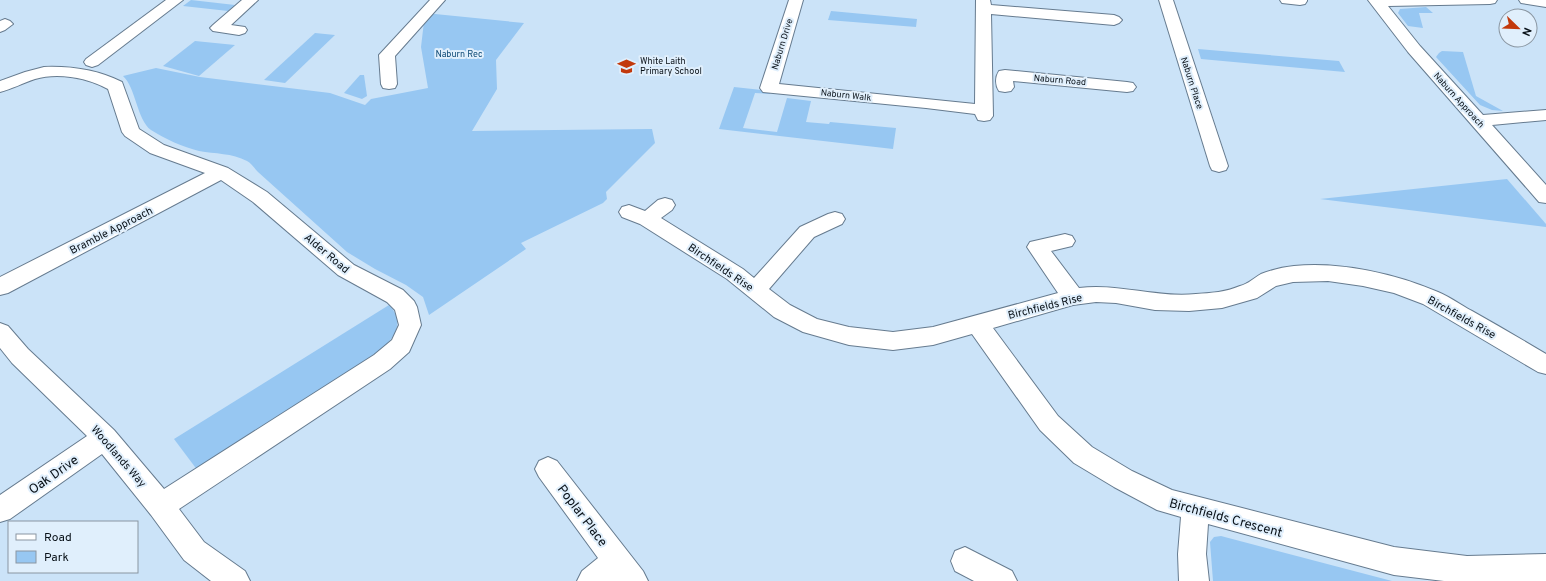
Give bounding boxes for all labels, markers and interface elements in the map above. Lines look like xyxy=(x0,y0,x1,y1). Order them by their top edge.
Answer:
north arrow xyxy=(1498,8,1538,48)
street label: Naburn Drive xyxy=(769,17,796,71)
text: N xyxy=(1518,25,1534,38)
park label: Naburn Rec xyxy=(436,49,483,60)
school or university icon: White Laith Primary School xyxy=(617,56,637,76)
place label: White Laith Primary School xyxy=(640,56,702,77)
street label: Naburn Place xyxy=(1178,56,1205,111)
street label: Naburn Approach xyxy=(1431,71,1486,130)
street label: Naburn Road xyxy=(1033,73,1087,88)
street label: Naburn Walk xyxy=(820,87,872,104)
street label: Bramble Approach xyxy=(68,204,155,258)
street label: Alder Road xyxy=(301,231,352,277)
street label: Birchfields Rise xyxy=(685,241,756,295)
street label: Birchfields Rise xyxy=(1007,291,1084,323)
street label: Birchfields Rise xyxy=(1425,293,1498,342)
street label: Woodlands Way xyxy=(88,423,149,491)
street label: Oak Drive xyxy=(26,453,82,498)
street label: Poplar Place xyxy=(553,482,610,550)
street label: Birchfields Crescent xyxy=(1167,496,1284,542)
legend xyxy=(8,521,138,573)
text: Road xyxy=(44,530,72,546)
text: Park xyxy=(44,550,69,566)

